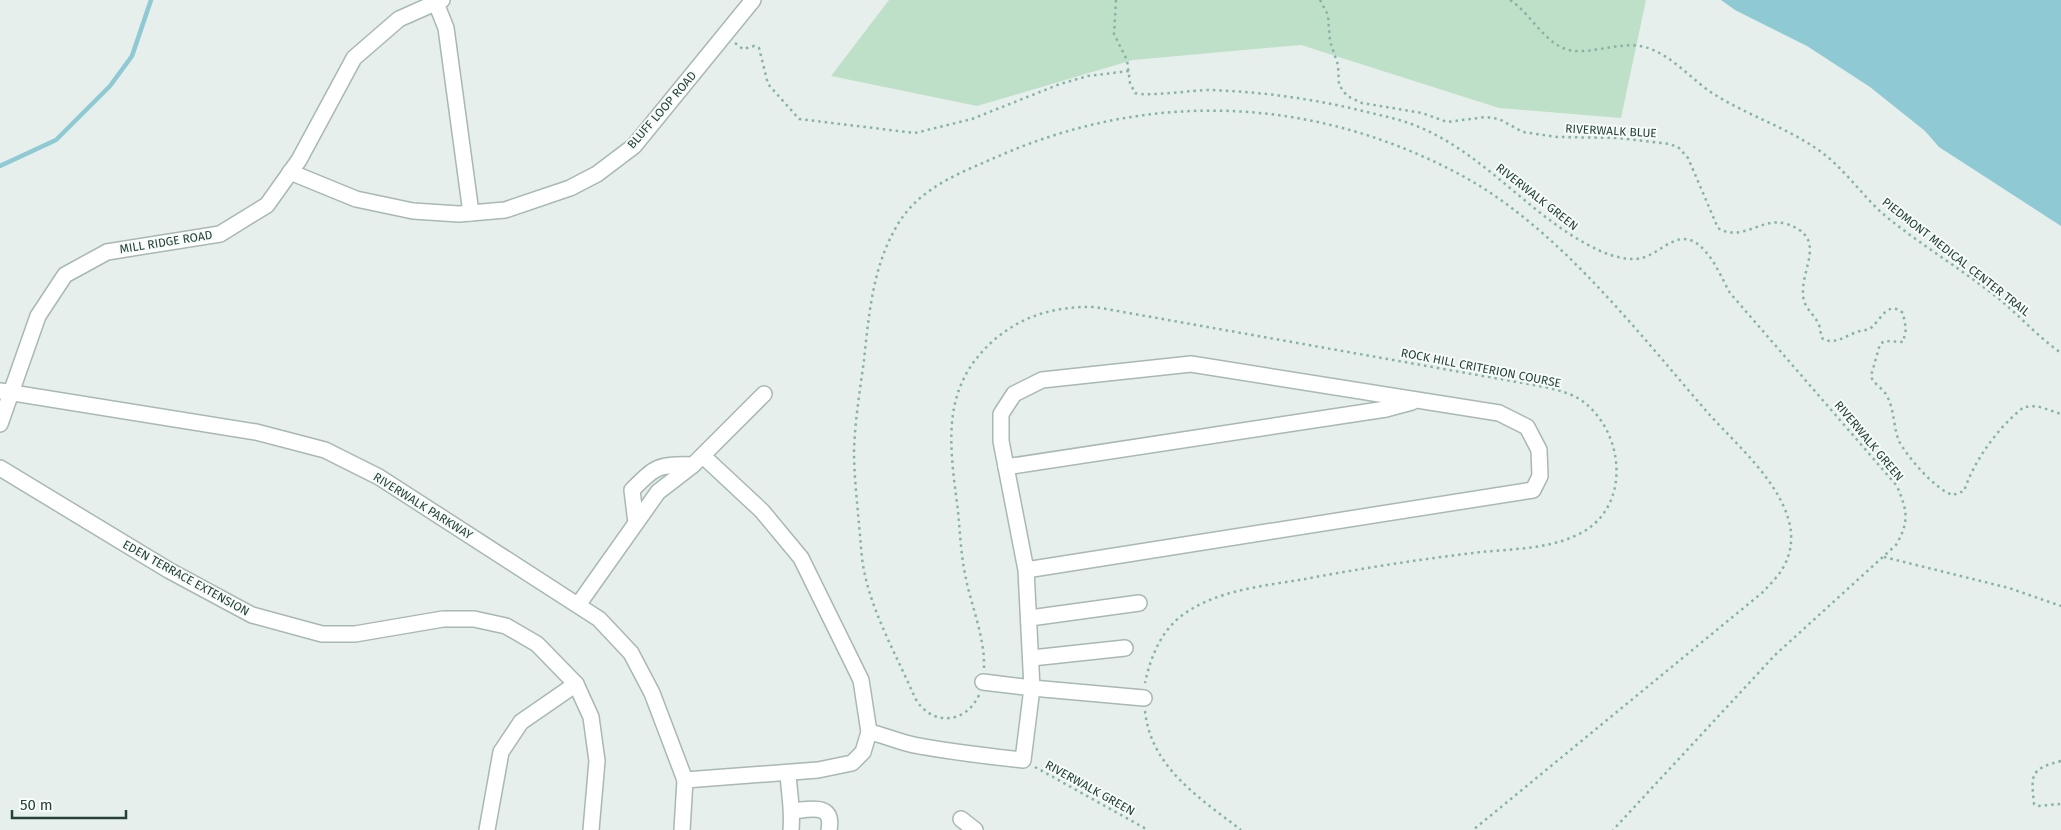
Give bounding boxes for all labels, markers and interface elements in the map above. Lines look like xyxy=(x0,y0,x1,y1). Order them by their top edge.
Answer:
street label: BLUFF LOOP ROAD xyxy=(625,68,700,152)
street label: RIVERWALK BLUE xyxy=(1565,122,1657,140)
street label: RIVERWALK GREEN xyxy=(1493,161,1581,233)
street label: PIEDMONT MEDICAL CENTER TRAIL xyxy=(1879,195,2033,319)
street label: MILL RIDGE ROAD xyxy=(119,228,214,256)
street label: ROCK HILL CRITERION COURSE xyxy=(1400,346,1562,390)
street label: RIVERWALK GREEN xyxy=(1831,398,1907,484)
street label: RIVERWALK PARKWAY xyxy=(371,470,476,542)
street label: EDEN TERRACE EXTENSION xyxy=(120,537,252,619)
street label: RIVERWALK GREEN xyxy=(1043,758,1137,818)
scale bar xyxy=(12,788,126,820)
text: 50 m xyxy=(20,796,53,814)

